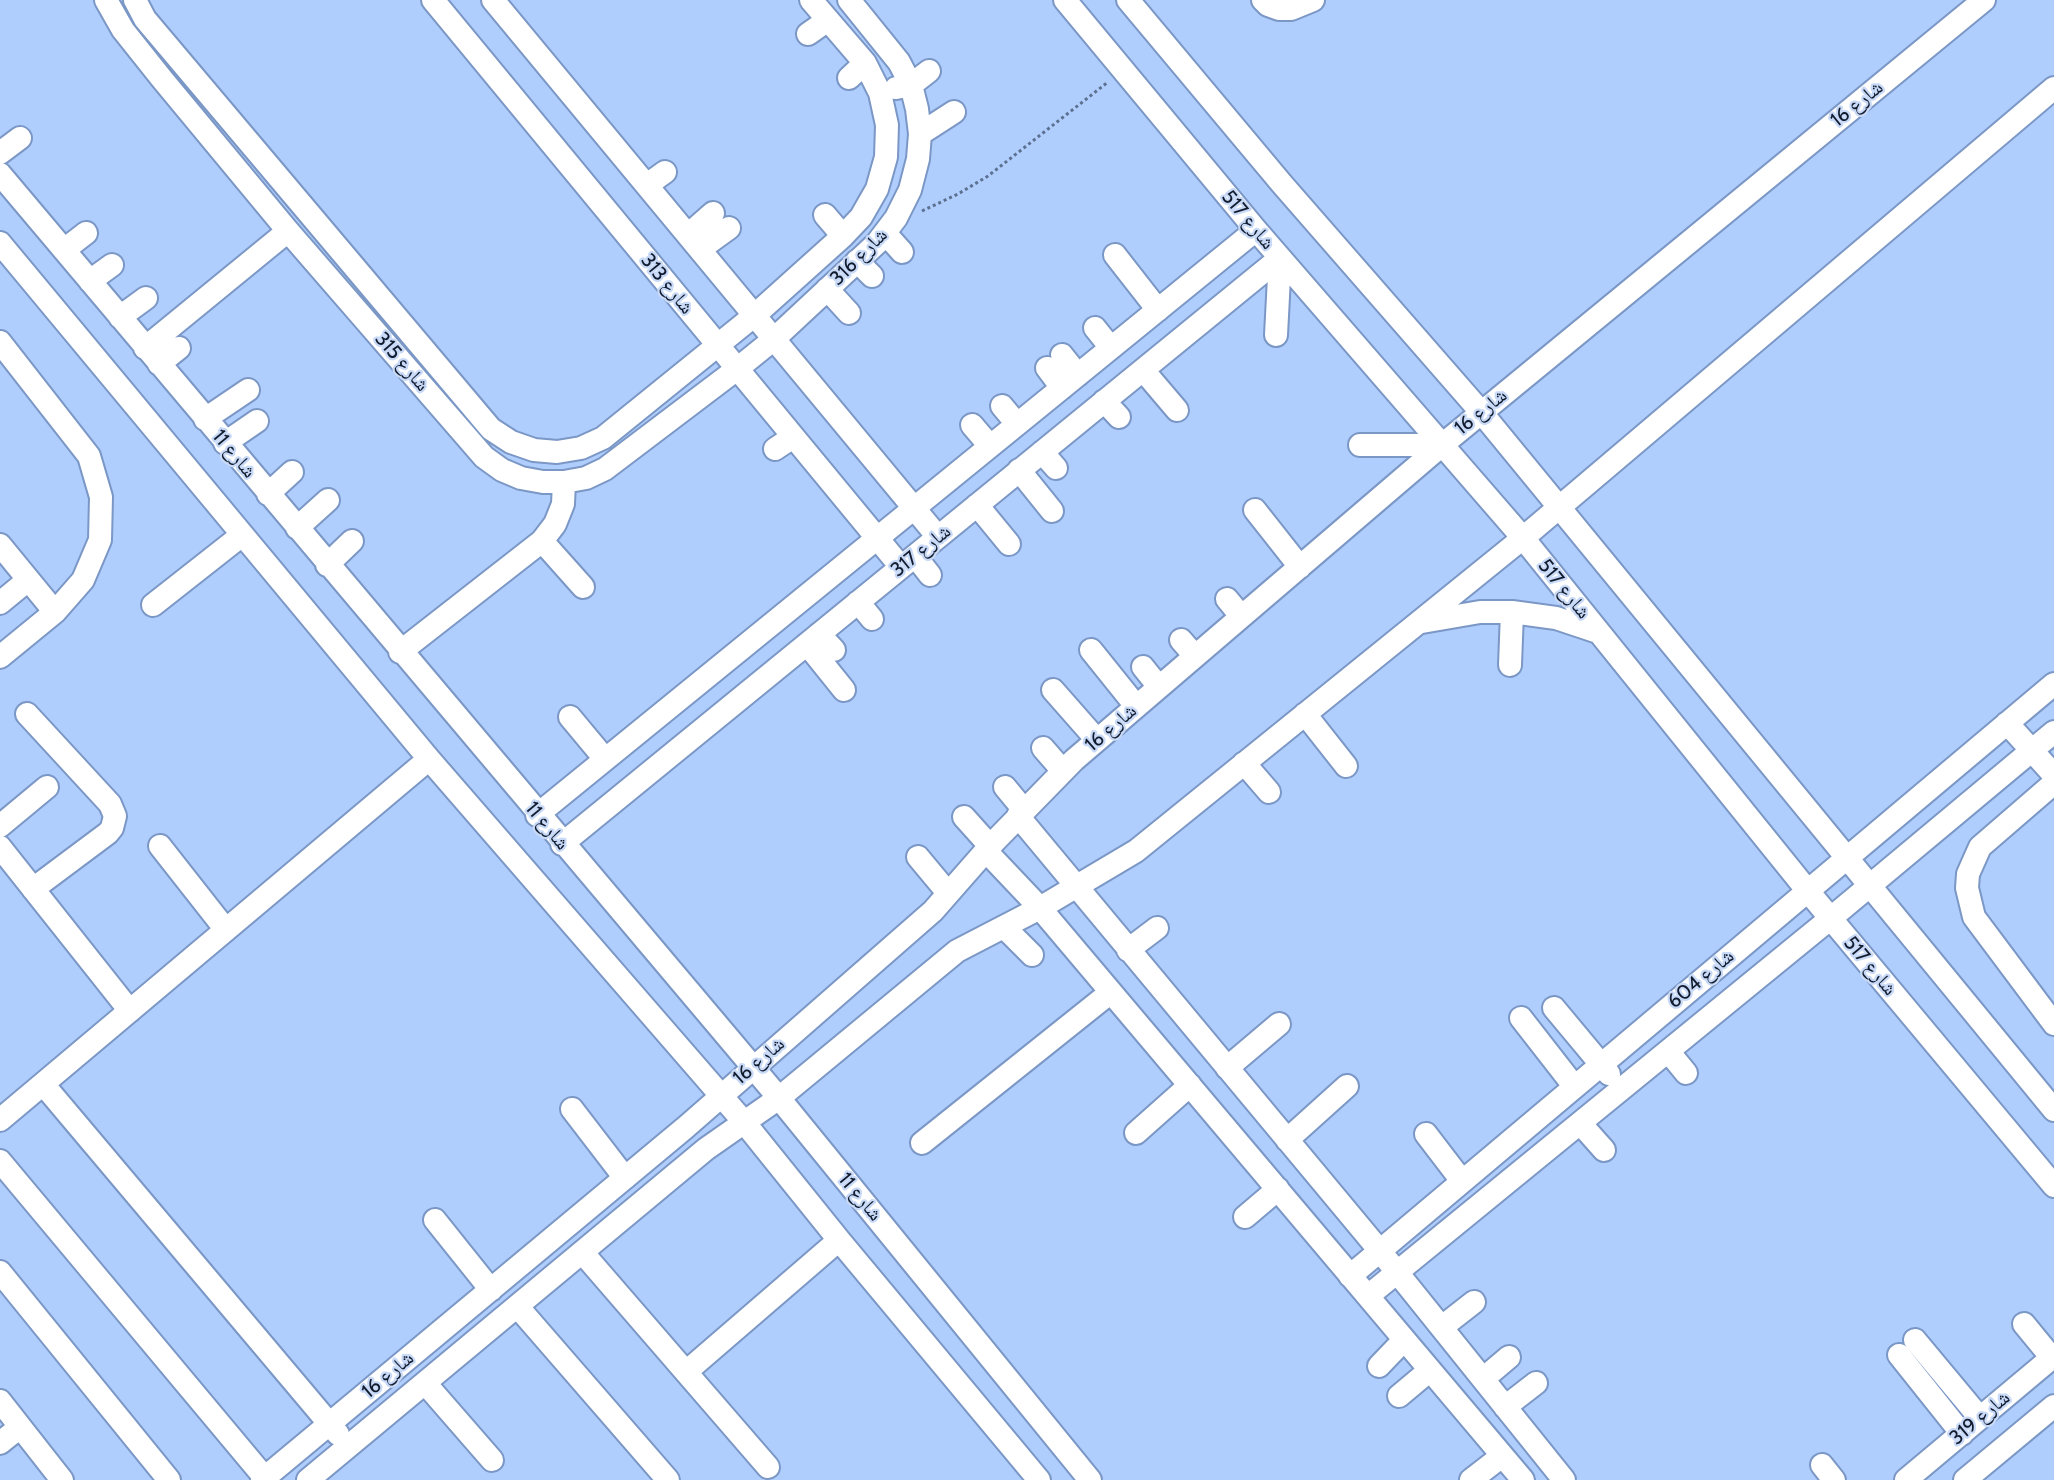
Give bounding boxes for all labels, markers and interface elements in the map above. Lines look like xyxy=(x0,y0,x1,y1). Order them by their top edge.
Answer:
street label: شارع 16 xyxy=(1826,76,1888,132)
street label: شارع 517 xyxy=(1216,186,1280,254)
street label: شارع 316 xyxy=(825,223,893,291)
street label: شارع 313 xyxy=(635,249,699,319)
street label: شارع 315 xyxy=(370,327,434,397)
street label: شارع 16 xyxy=(1450,384,1512,440)
street label: شارع 11 xyxy=(207,425,261,483)
street label: شارع 317 xyxy=(886,520,956,582)
street label: شارع 517 xyxy=(1533,554,1595,624)
street label: شارع 16 xyxy=(1080,699,1142,757)
street label: شارع 11 xyxy=(520,797,574,855)
street label: شارع 517 xyxy=(1838,932,1902,1000)
street label: شارع 604 xyxy=(1663,944,1739,1014)
street label: شارع 16 xyxy=(728,1032,790,1090)
street label: شارع 11 xyxy=(833,1168,887,1226)
street label: شارع 16 xyxy=(357,1346,419,1404)
street label: شارع 319 xyxy=(1945,1386,2015,1450)

